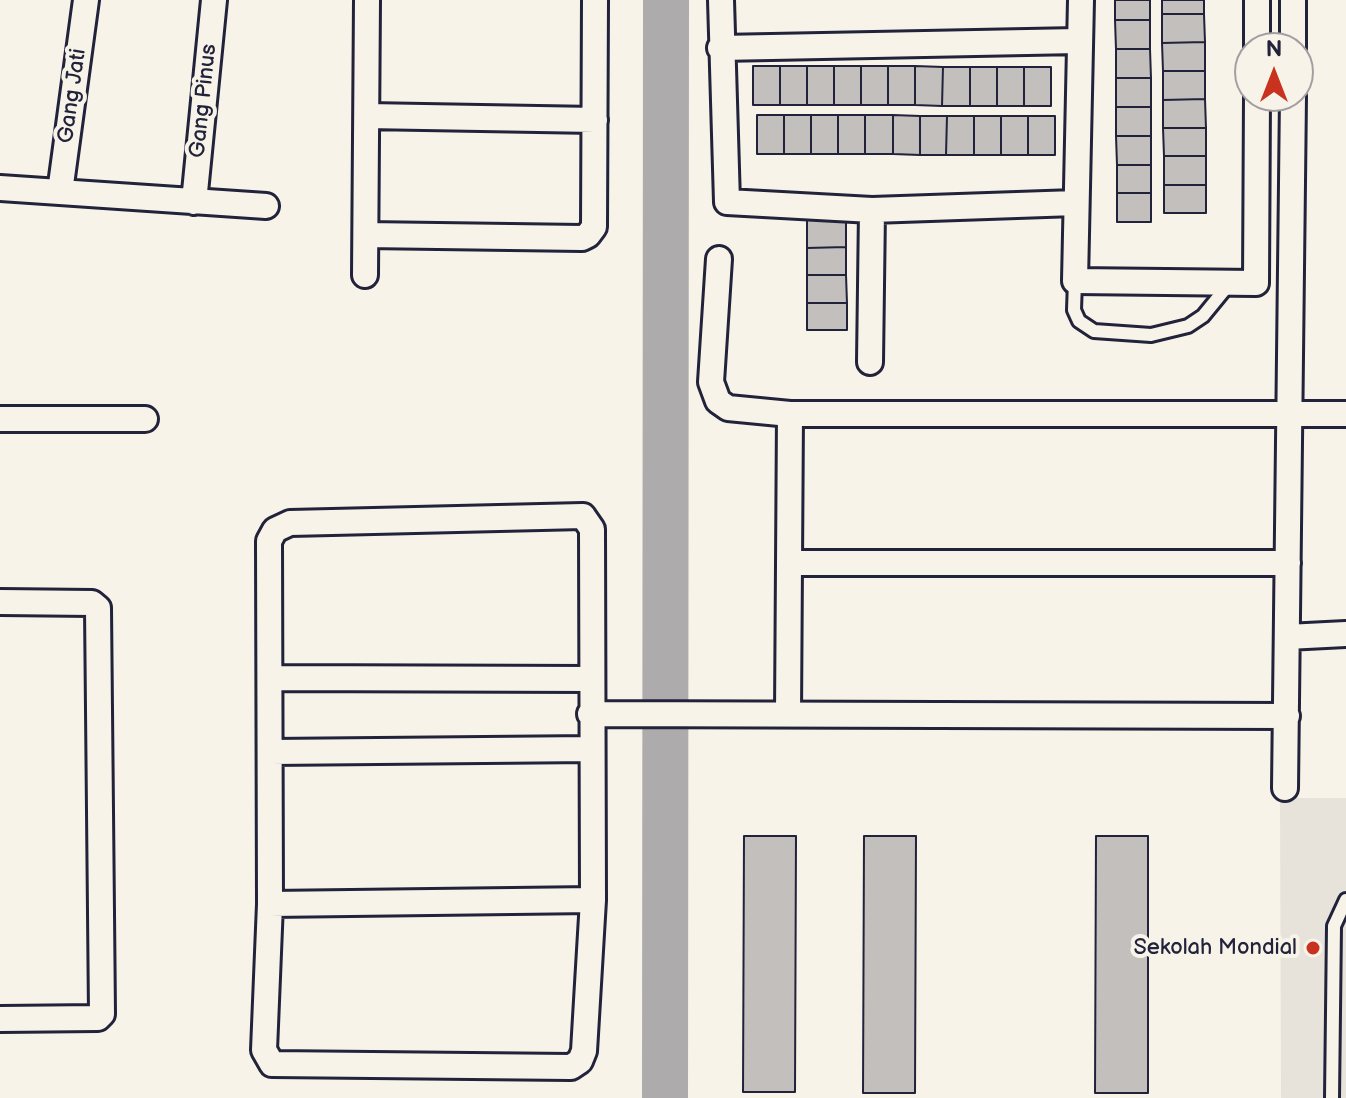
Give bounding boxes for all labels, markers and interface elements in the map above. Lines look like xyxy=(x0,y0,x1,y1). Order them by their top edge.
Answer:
north arrow xyxy=(1234,32,1314,112)
text: N xyxy=(1266,36,1282,63)
street label: Gang Pinus xyxy=(185,43,223,159)
street label: Gang Jati xyxy=(53,47,93,145)
place label: Sekolah Mondial xyxy=(1133,935,1297,961)
marker: Sekolah Mondial xyxy=(1304,939,1322,957)

